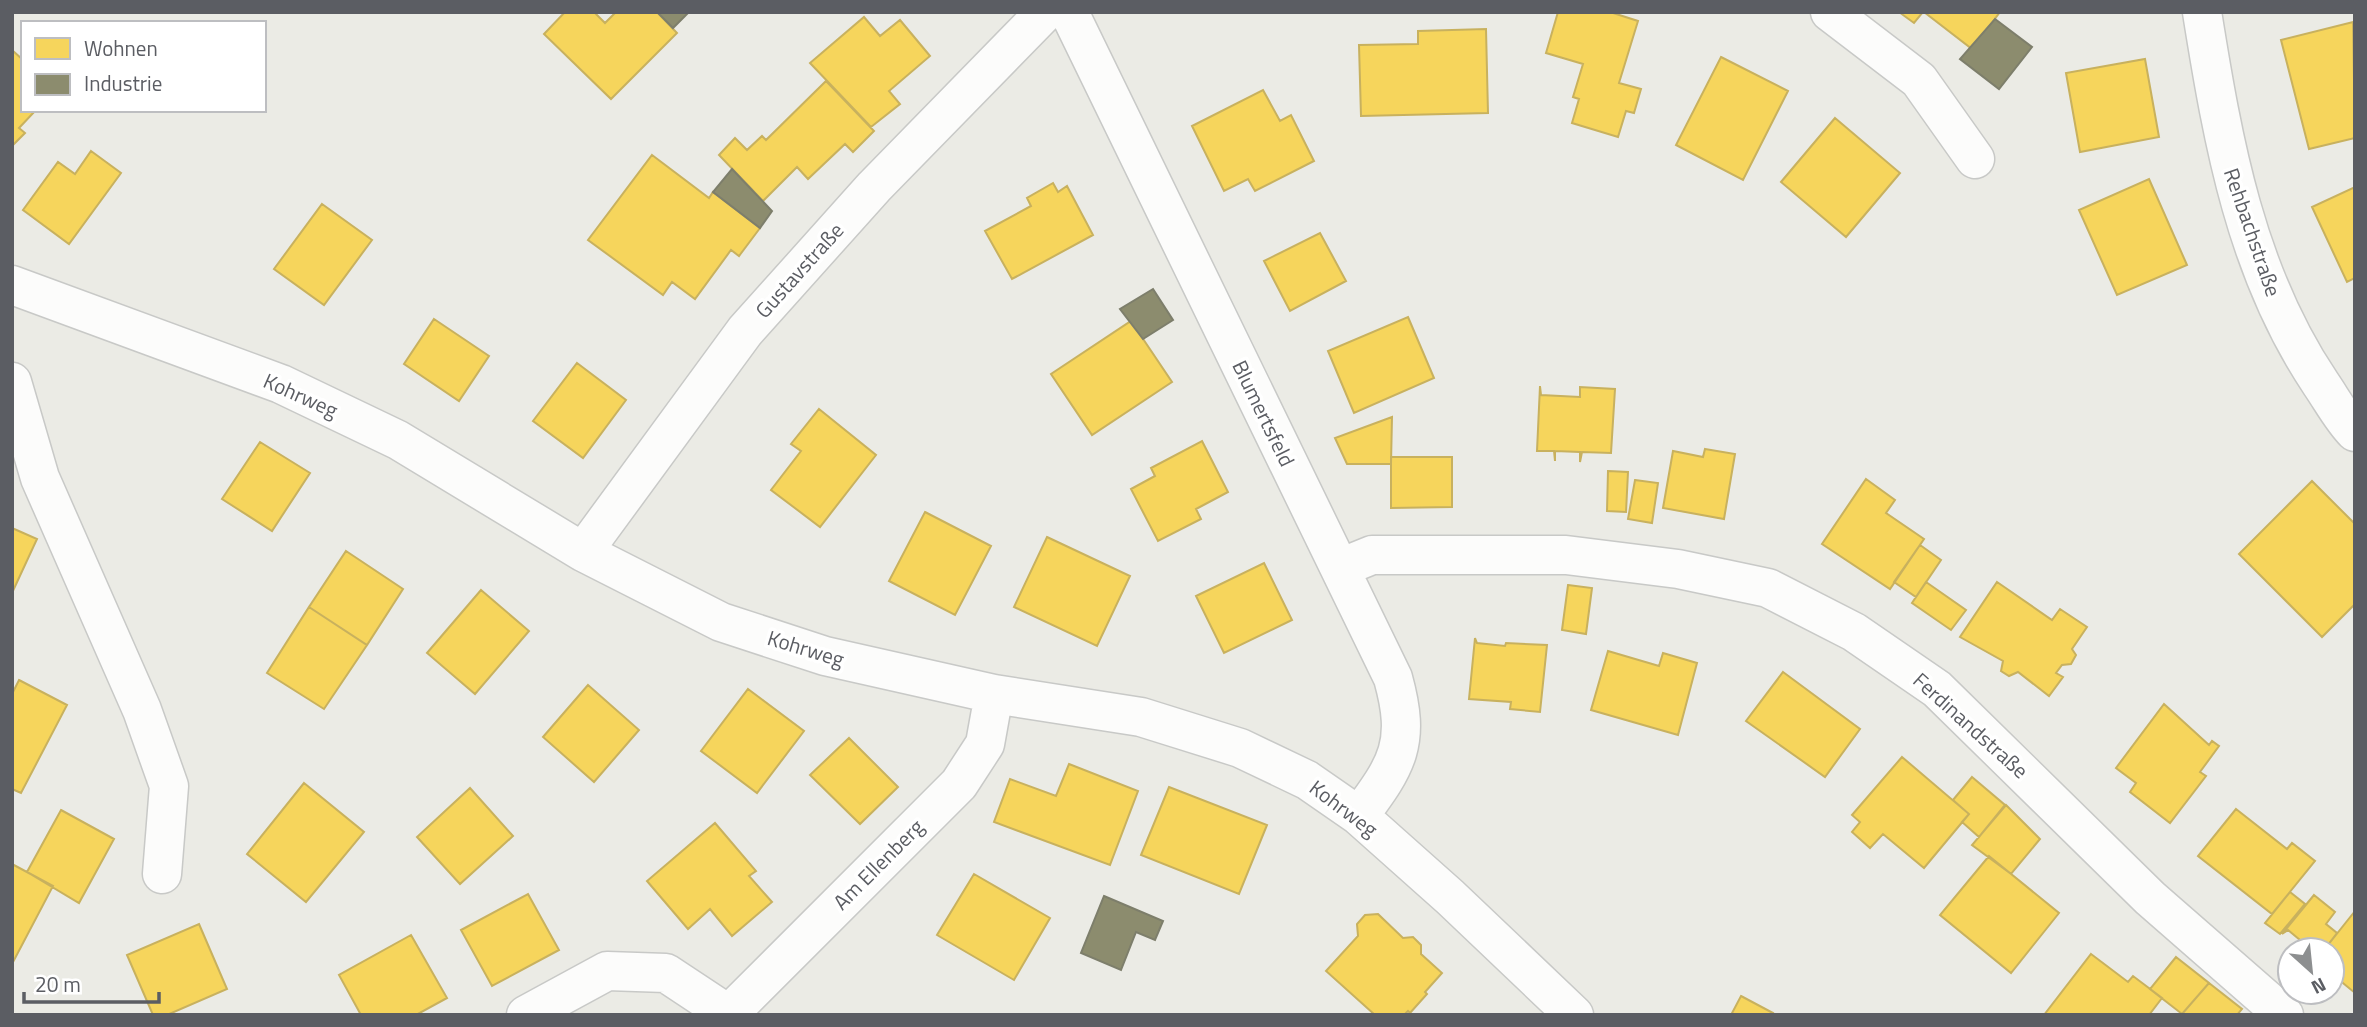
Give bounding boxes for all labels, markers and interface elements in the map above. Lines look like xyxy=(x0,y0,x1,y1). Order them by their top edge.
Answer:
legend xyxy=(21,21,266,112)
text: Wohnen xyxy=(84,32,158,64)
text: Industrie xyxy=(84,67,162,99)
street label: Rehbachstraße xyxy=(2216,163,2290,301)
street label: Gustavstraße xyxy=(747,215,851,325)
street label: Blumertsfeld xyxy=(1224,354,1304,472)
street label: Kohrweg xyxy=(259,364,344,426)
street label: Kohrweg xyxy=(764,621,848,675)
street label: Ferdinandstraße xyxy=(1906,664,2036,786)
street label: Kohrweg xyxy=(1303,772,1385,845)
street label: Am Ellenberg xyxy=(825,811,931,917)
north arrow xyxy=(2276,936,2346,1006)
scale bar xyxy=(24,960,159,1004)
text: 20 m xyxy=(35,968,81,1000)
text: N xyxy=(2306,971,2331,1003)

